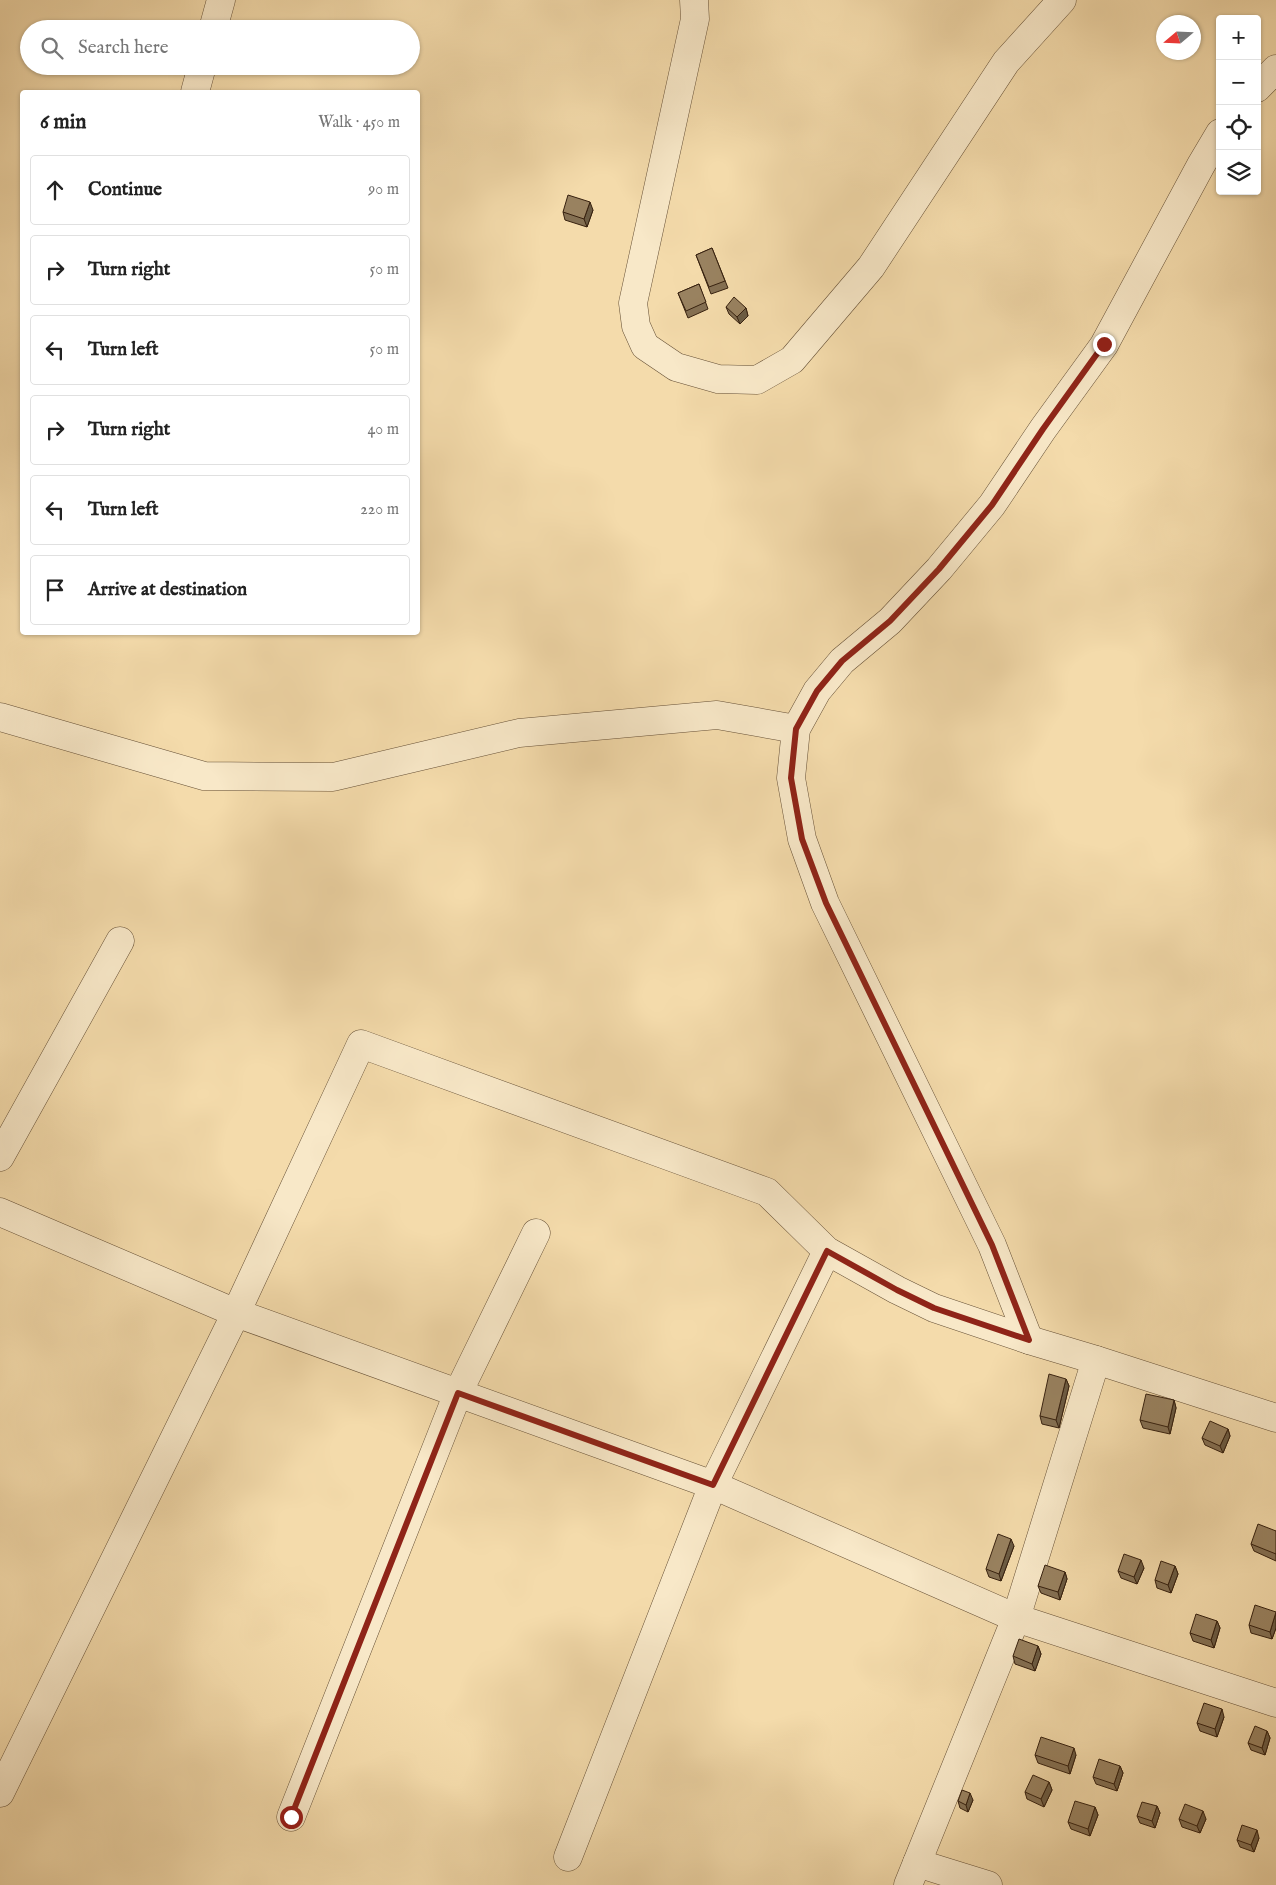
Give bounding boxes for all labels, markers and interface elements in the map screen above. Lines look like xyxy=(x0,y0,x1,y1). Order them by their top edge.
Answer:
north arrow xyxy=(1156,15,1201,60)
map controls xyxy=(1216,15,1261,195)
button: + xyxy=(1216,15,1261,60)
search box xyxy=(20,20,420,75)
icon: search xyxy=(38,34,66,62)
text: Search here xyxy=(78,36,169,60)
button: − xyxy=(1216,60,1261,105)
button: locate xyxy=(1216,105,1261,150)
text: 6 min xyxy=(40,109,86,136)
text: Walk · 450 m xyxy=(318,113,400,133)
button: layers xyxy=(1216,150,1261,195)
icon: ahead xyxy=(41,176,69,204)
text: Continue xyxy=(88,178,162,202)
text: 90 m xyxy=(368,180,399,200)
icon: right xyxy=(41,256,69,284)
text: Turn right xyxy=(88,258,170,282)
text: 50 m xyxy=(370,260,399,280)
route end xyxy=(1093,333,1116,356)
icon: left xyxy=(41,336,69,364)
text: Turn left xyxy=(88,338,159,362)
text: 50 m xyxy=(370,340,399,360)
icon: right xyxy=(41,416,69,444)
text: Turn right xyxy=(88,418,170,442)
text: 40 m xyxy=(367,420,399,440)
icon: left xyxy=(41,496,69,524)
text: Turn left xyxy=(88,498,159,522)
text: 220 m xyxy=(360,500,399,520)
icon: arrive xyxy=(41,576,69,604)
text: Arrive at destination xyxy=(88,578,247,602)
route start xyxy=(280,1806,303,1829)

